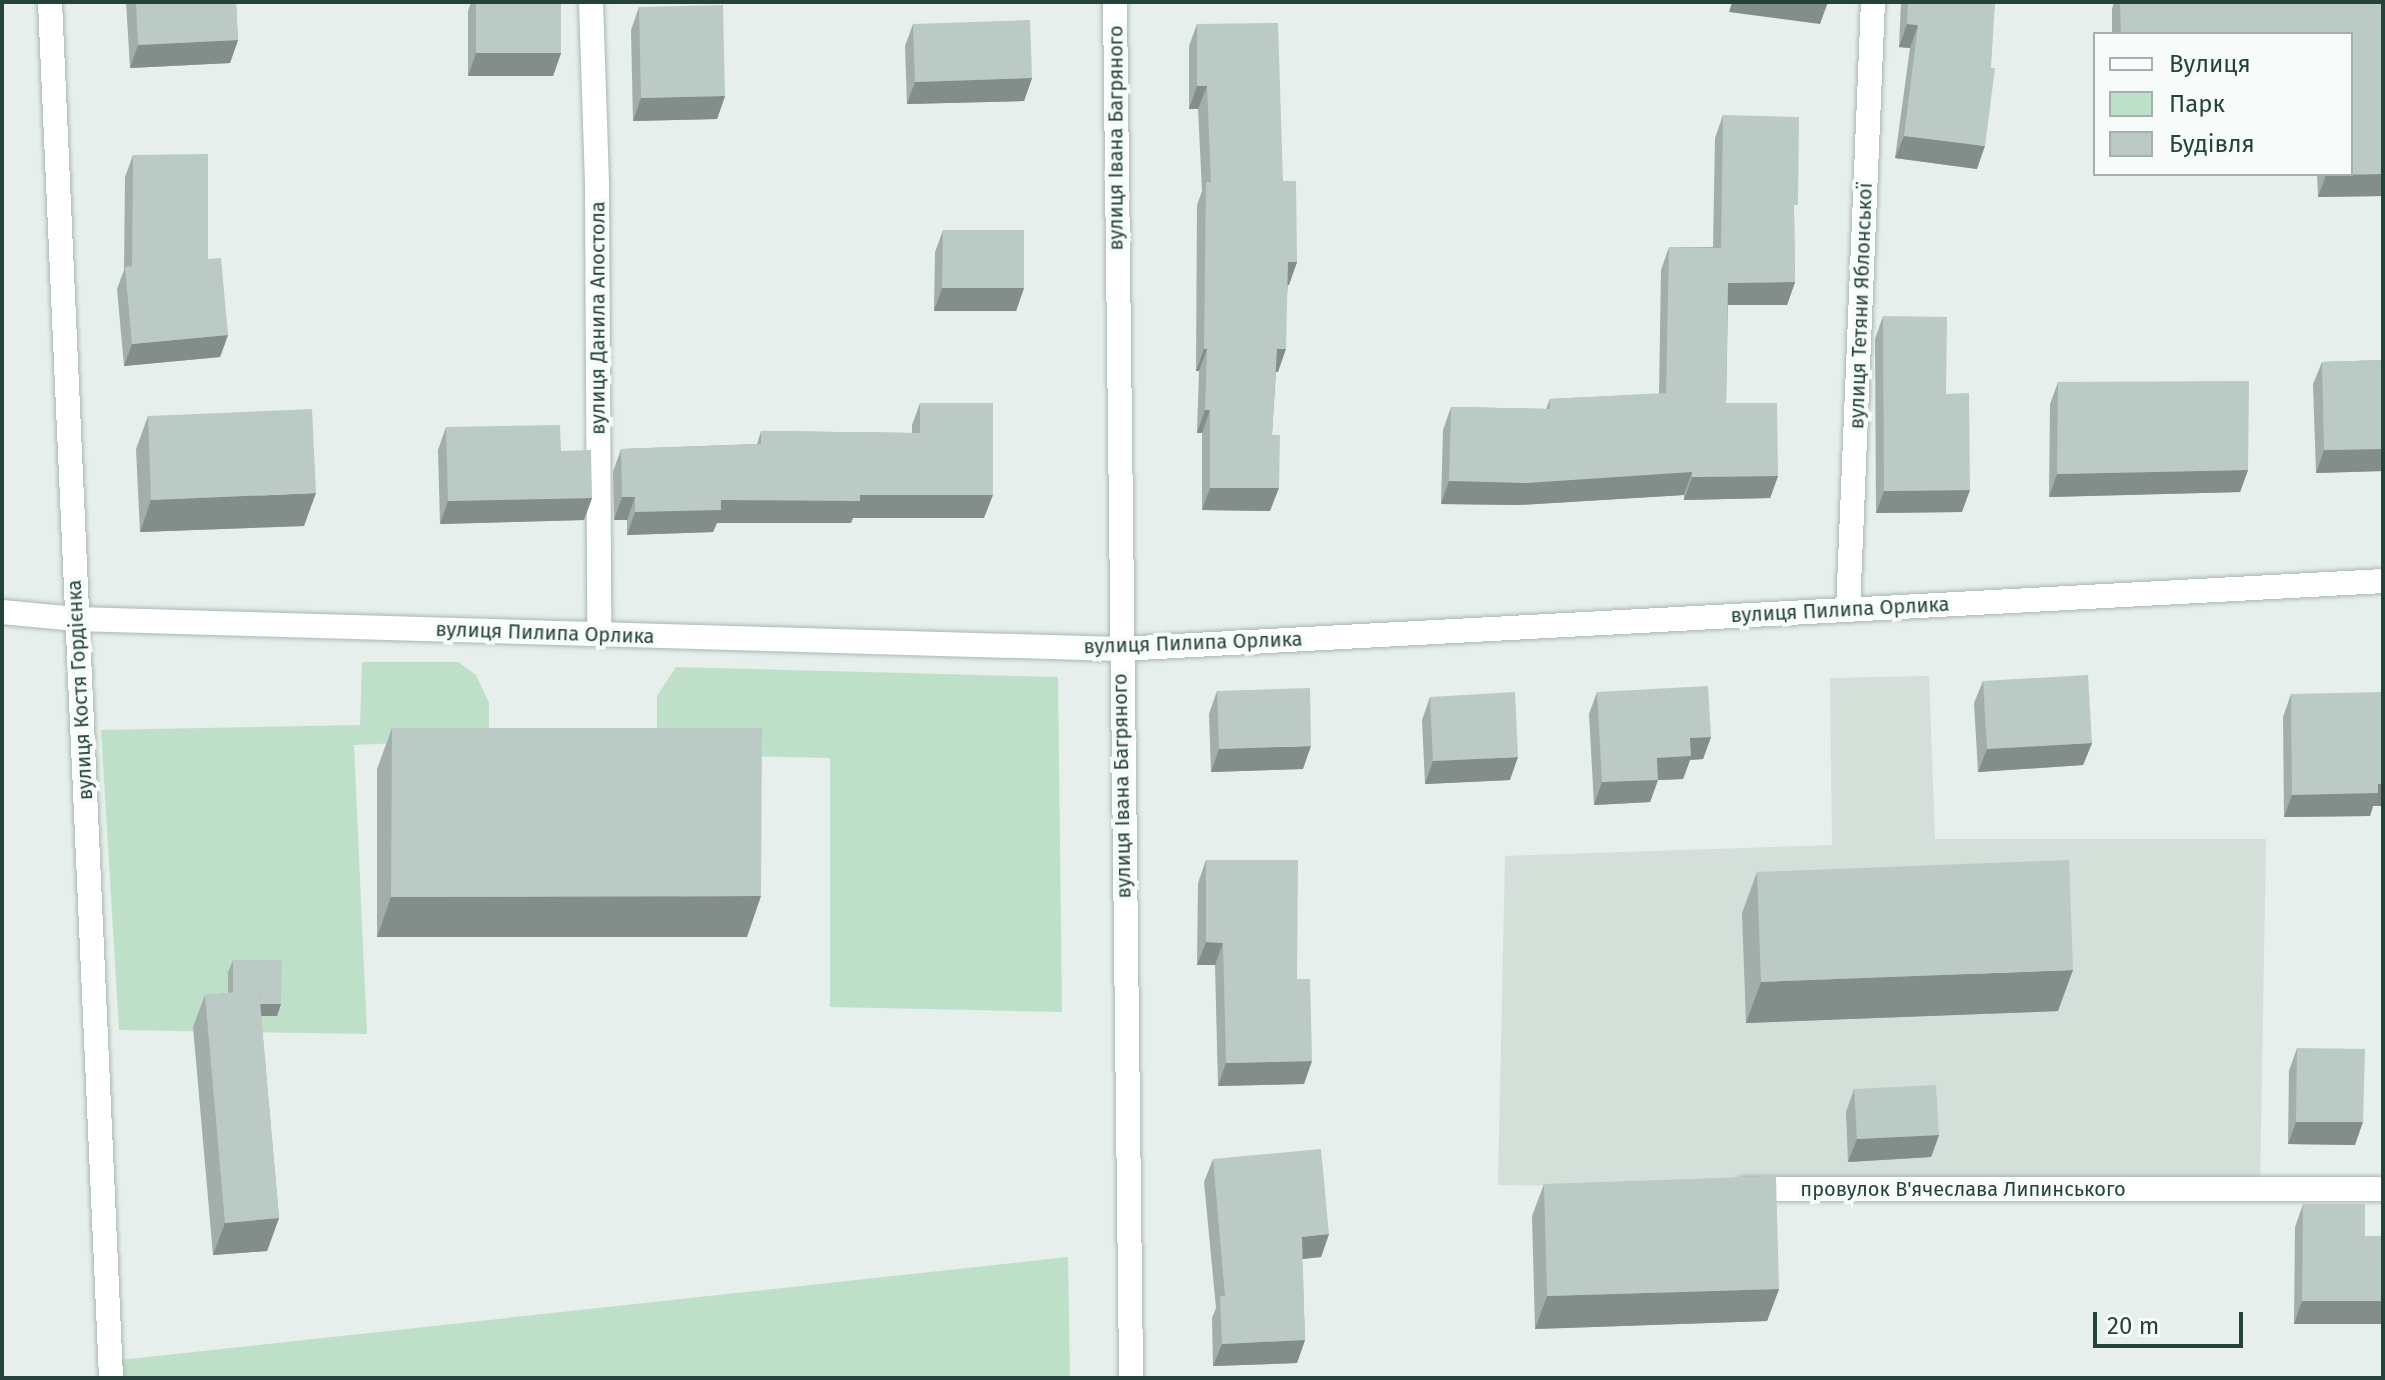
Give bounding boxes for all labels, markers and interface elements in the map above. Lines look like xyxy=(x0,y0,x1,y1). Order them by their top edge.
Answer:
street label: вулиця Івана Багряного xyxy=(1104,25,1128,251)
legend xyxy=(2093,32,2353,176)
text: Вулиця xyxy=(2169,50,2251,78)
text: Парк xyxy=(2169,90,2225,118)
text: Будівля xyxy=(2169,130,2255,158)
street label: вулиця Тетяни Яблонської xyxy=(1845,182,1877,430)
street label: вулиця Данила Апостола xyxy=(586,201,610,435)
street label: вулиця Костя Гордієнка xyxy=(62,579,98,801)
street label: вулиця Пилипа Орлика xyxy=(1730,592,1950,628)
street label: вулиця Пилипа Орлика xyxy=(435,617,655,649)
street label: вулиця Пилипа Орлика xyxy=(1083,627,1303,659)
street label: вулиця Івана Багряного xyxy=(1108,673,1136,899)
street label: провулок В'ячеслава Липинського xyxy=(1800,1177,2126,1201)
scale bar xyxy=(2097,1296,2247,1346)
text: 20 m xyxy=(2107,1312,2159,1340)

